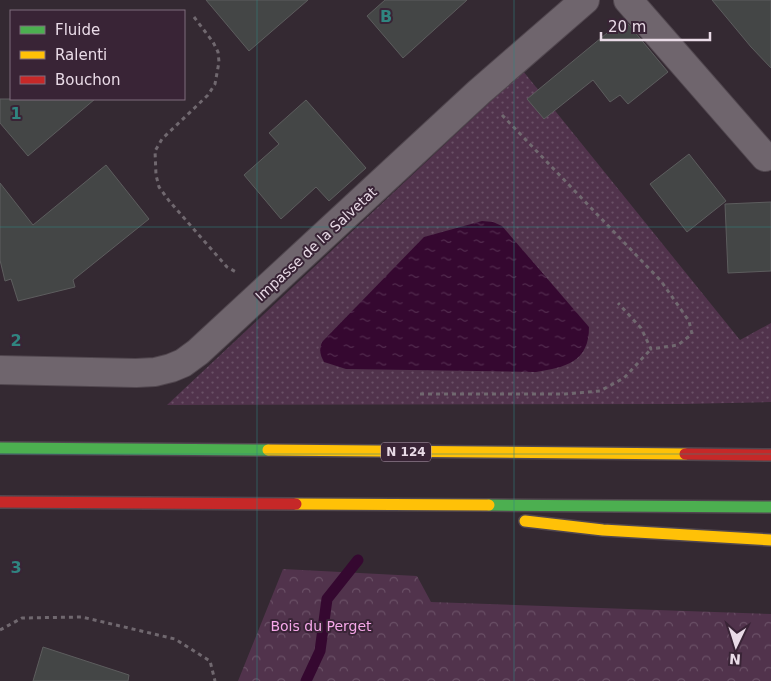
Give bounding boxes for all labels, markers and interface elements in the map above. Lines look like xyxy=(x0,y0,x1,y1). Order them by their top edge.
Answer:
text: B xyxy=(380,7,392,26)
legend xyxy=(10,10,185,100)
scale bar xyxy=(601,10,710,42)
text: 20 m xyxy=(608,18,646,36)
text: Fluide xyxy=(55,21,100,39)
text: Ralenti xyxy=(55,46,107,64)
text: Bouchon xyxy=(55,71,120,89)
text: 1 xyxy=(10,104,22,123)
street label: Impasse de la Salvetat xyxy=(252,183,380,304)
text: 2 xyxy=(10,331,22,350)
road number: N 124 xyxy=(381,442,431,462)
text: 3 xyxy=(10,558,22,577)
park label: Bois du Perget xyxy=(270,618,372,634)
north arrow xyxy=(711,621,761,671)
text: N xyxy=(729,651,741,667)

